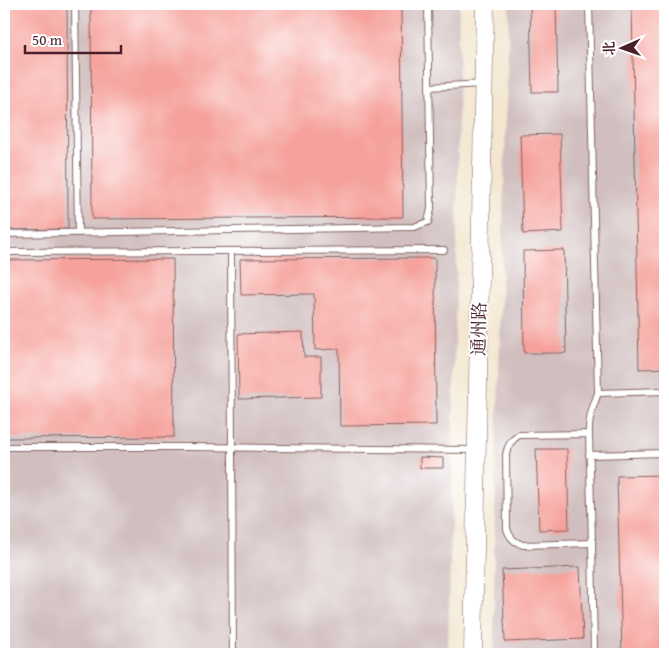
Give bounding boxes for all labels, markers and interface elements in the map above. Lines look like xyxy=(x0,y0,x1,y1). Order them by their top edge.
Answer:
scale bar xyxy=(25,22,121,54)
north arrow xyxy=(596,22,646,72)
text: 50 m xyxy=(32,29,63,50)
text: 北 xyxy=(599,41,619,56)
street label: 通州路 xyxy=(465,302,492,356)

